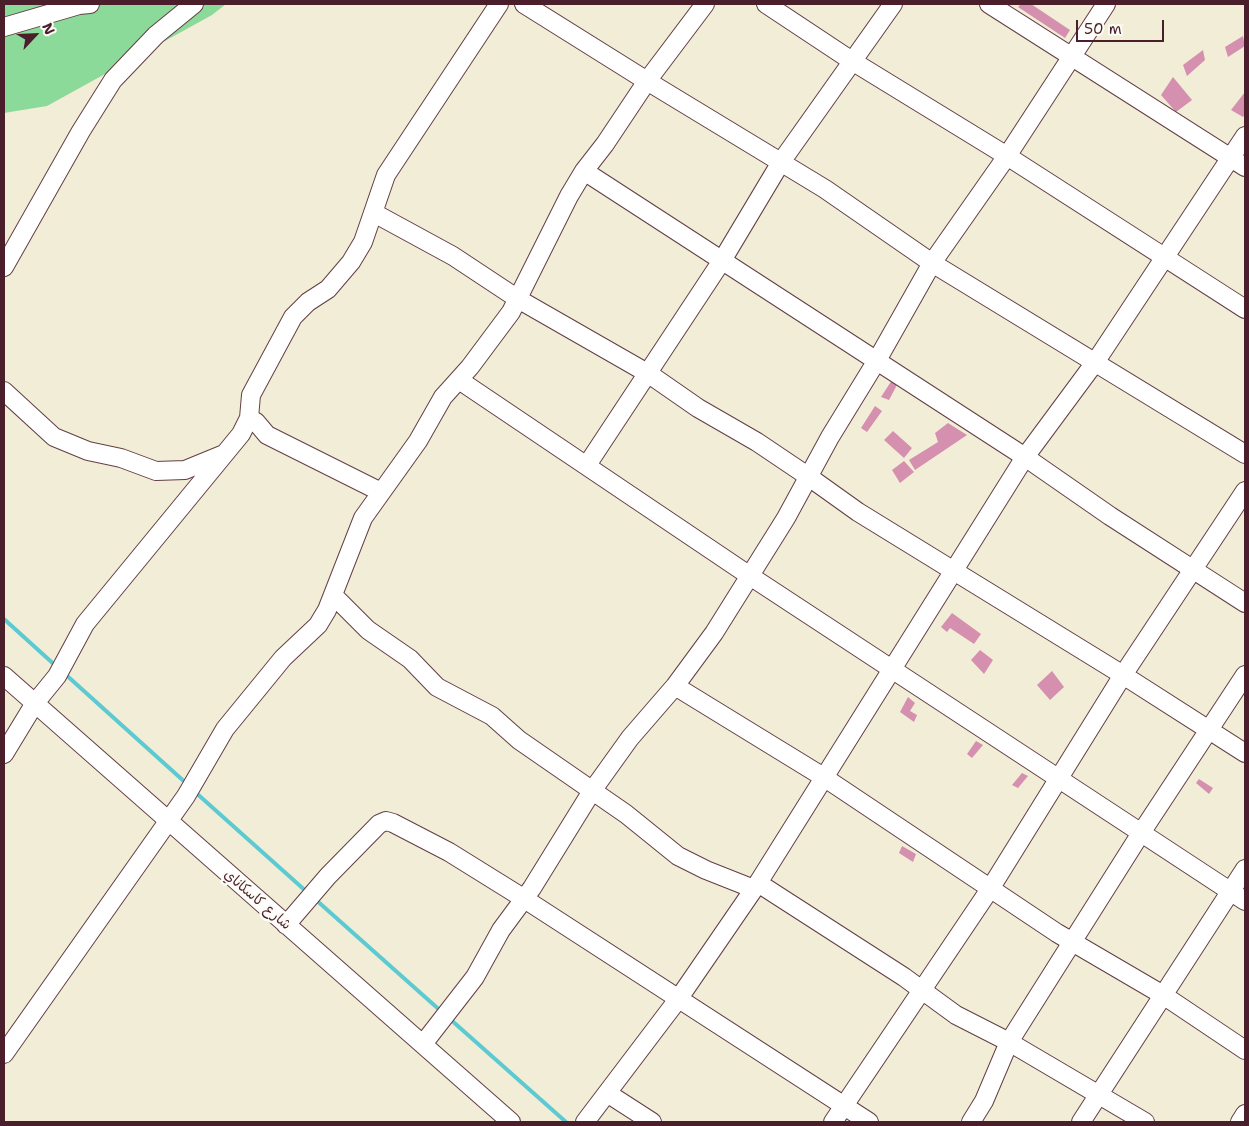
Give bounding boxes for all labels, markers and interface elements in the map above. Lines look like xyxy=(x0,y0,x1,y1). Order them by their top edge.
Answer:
north arrow xyxy=(10,10,60,60)
scale bar xyxy=(1079,10,1166,42)
text: 50 m xyxy=(1084,19,1122,39)
text: N xyxy=(38,20,59,37)
street label: شارع كاسكاناي xyxy=(220,866,294,934)

